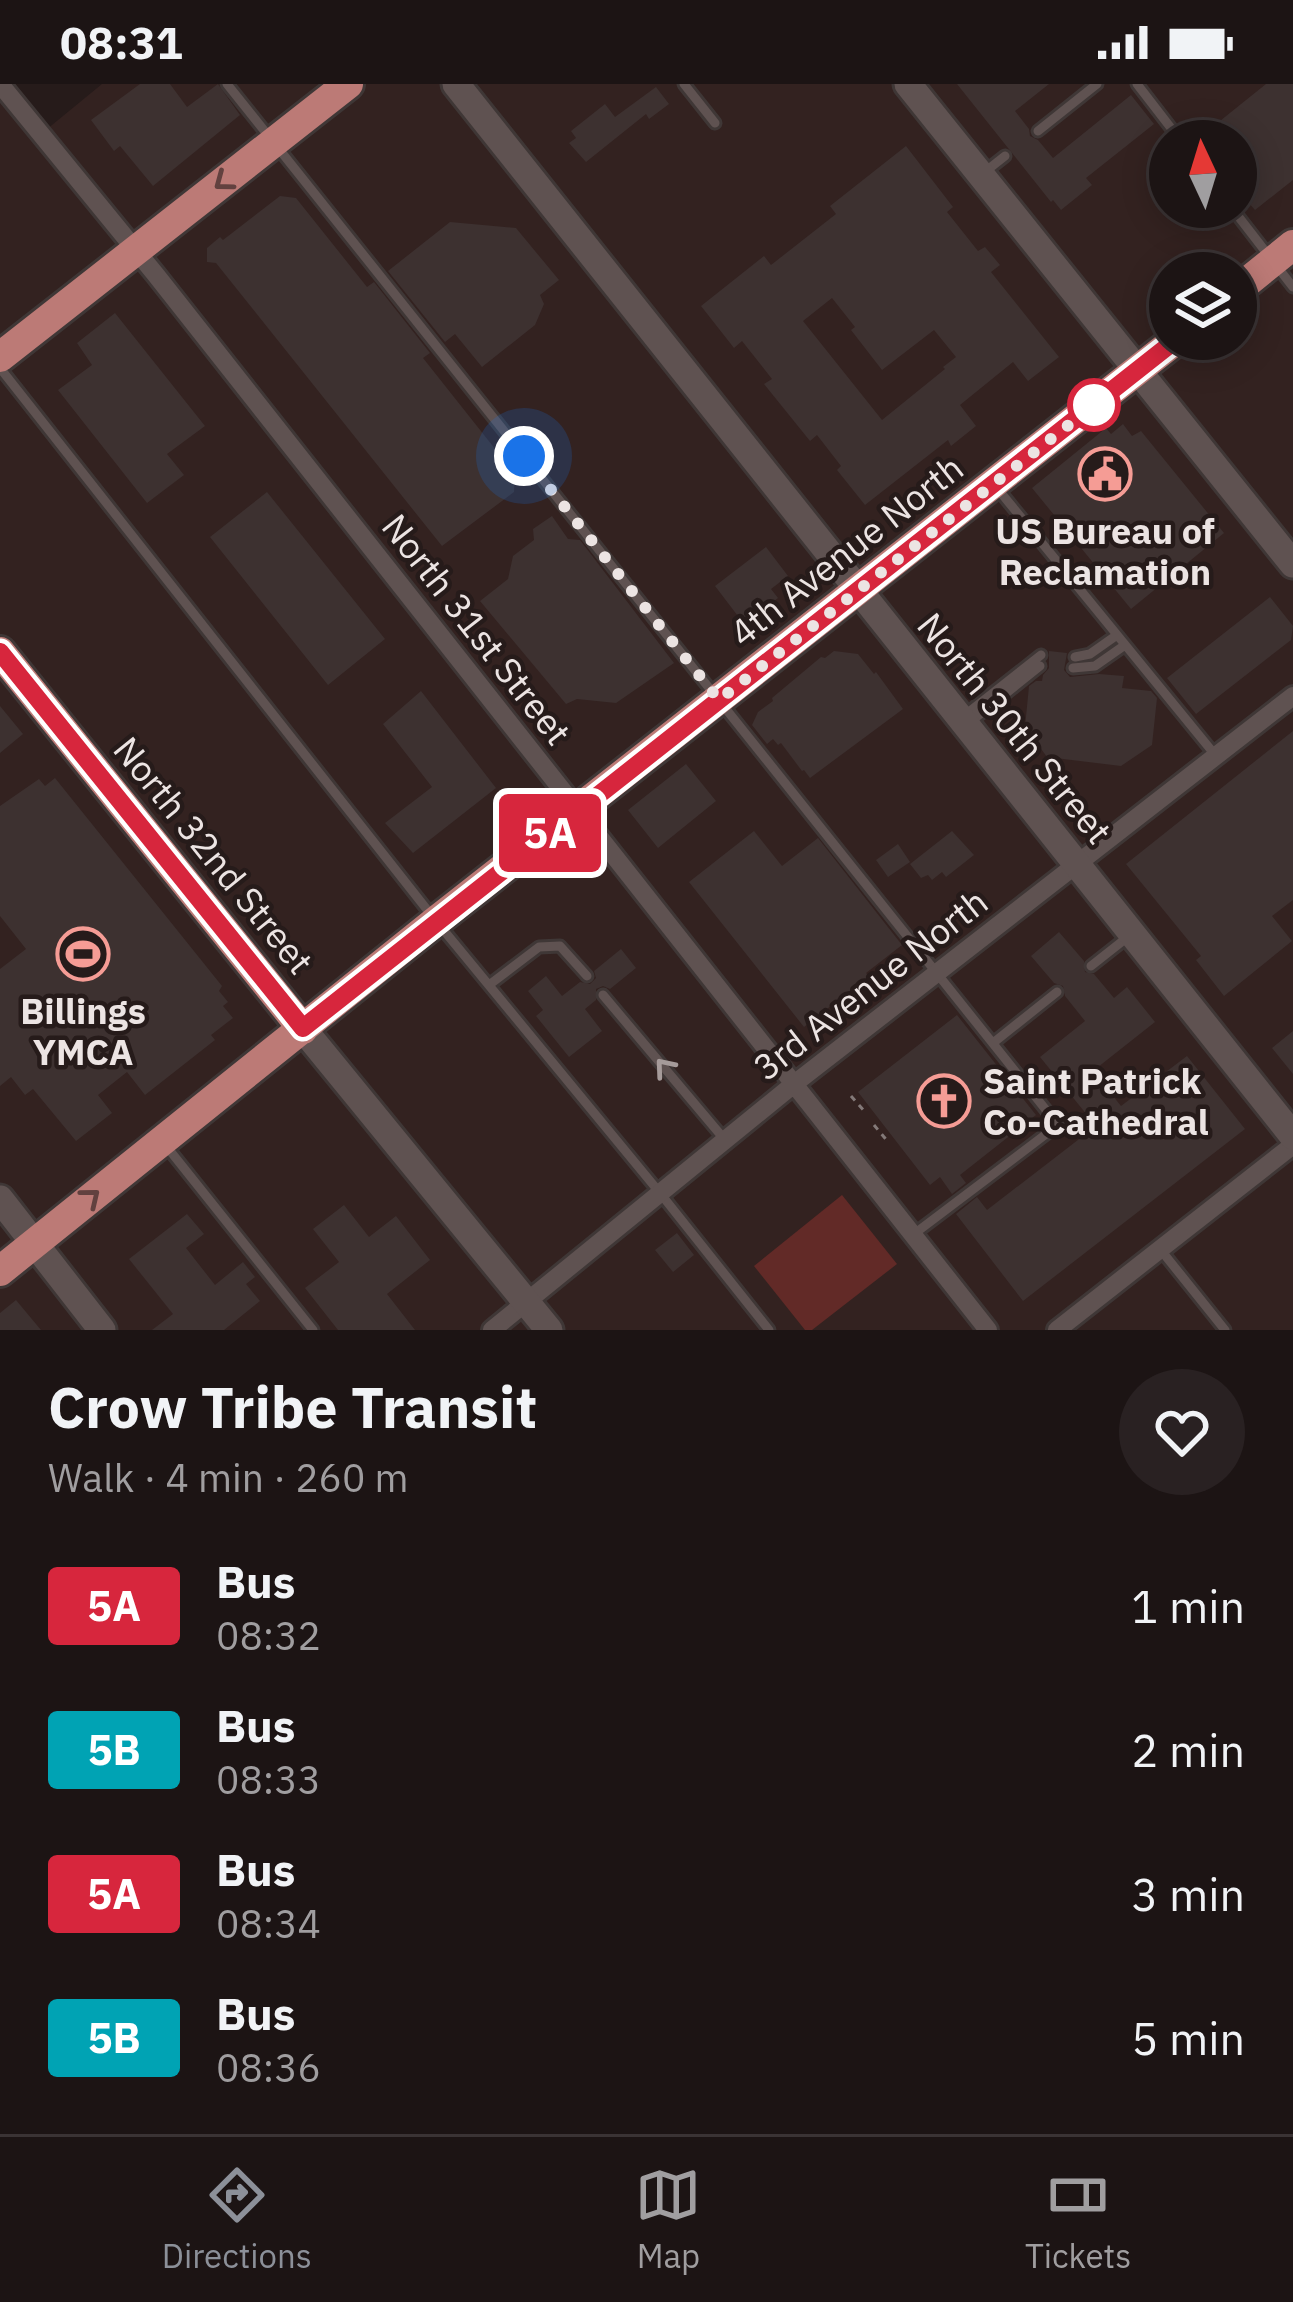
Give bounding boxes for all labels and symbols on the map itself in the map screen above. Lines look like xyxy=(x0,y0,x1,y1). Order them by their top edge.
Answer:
north arrow xyxy=(1149,120,1257,228)
one-way arrow xyxy=(215,168,236,190)
unlabelled marker xyxy=(1069,380,1119,430)
your location xyxy=(494,426,554,486)
street label: 4th Avenue North xyxy=(720,444,972,656)
public building icon: US Bureau of Reclamation xyxy=(1077,446,1133,502)
street label: North 31st Street xyxy=(372,504,582,754)
place label: US Bureau of Reclamation xyxy=(995,507,1215,595)
street label: North 30th Street xyxy=(907,603,1123,853)
street label: North 32nd Street xyxy=(104,727,324,983)
line badge: 5A xyxy=(496,794,604,872)
street label: 3rd Avenue North xyxy=(743,878,997,1090)
sports icon: Billings YMCA xyxy=(55,926,111,982)
place label: Billings YMCA xyxy=(20,987,146,1075)
place label: Saint Patrick Co-Cathedral xyxy=(983,1057,1209,1145)
one-way arrow xyxy=(657,1059,679,1081)
church icon: Saint Patrick Co-Cathedral xyxy=(916,1073,972,1129)
one-way arrow xyxy=(77,1190,99,1211)

